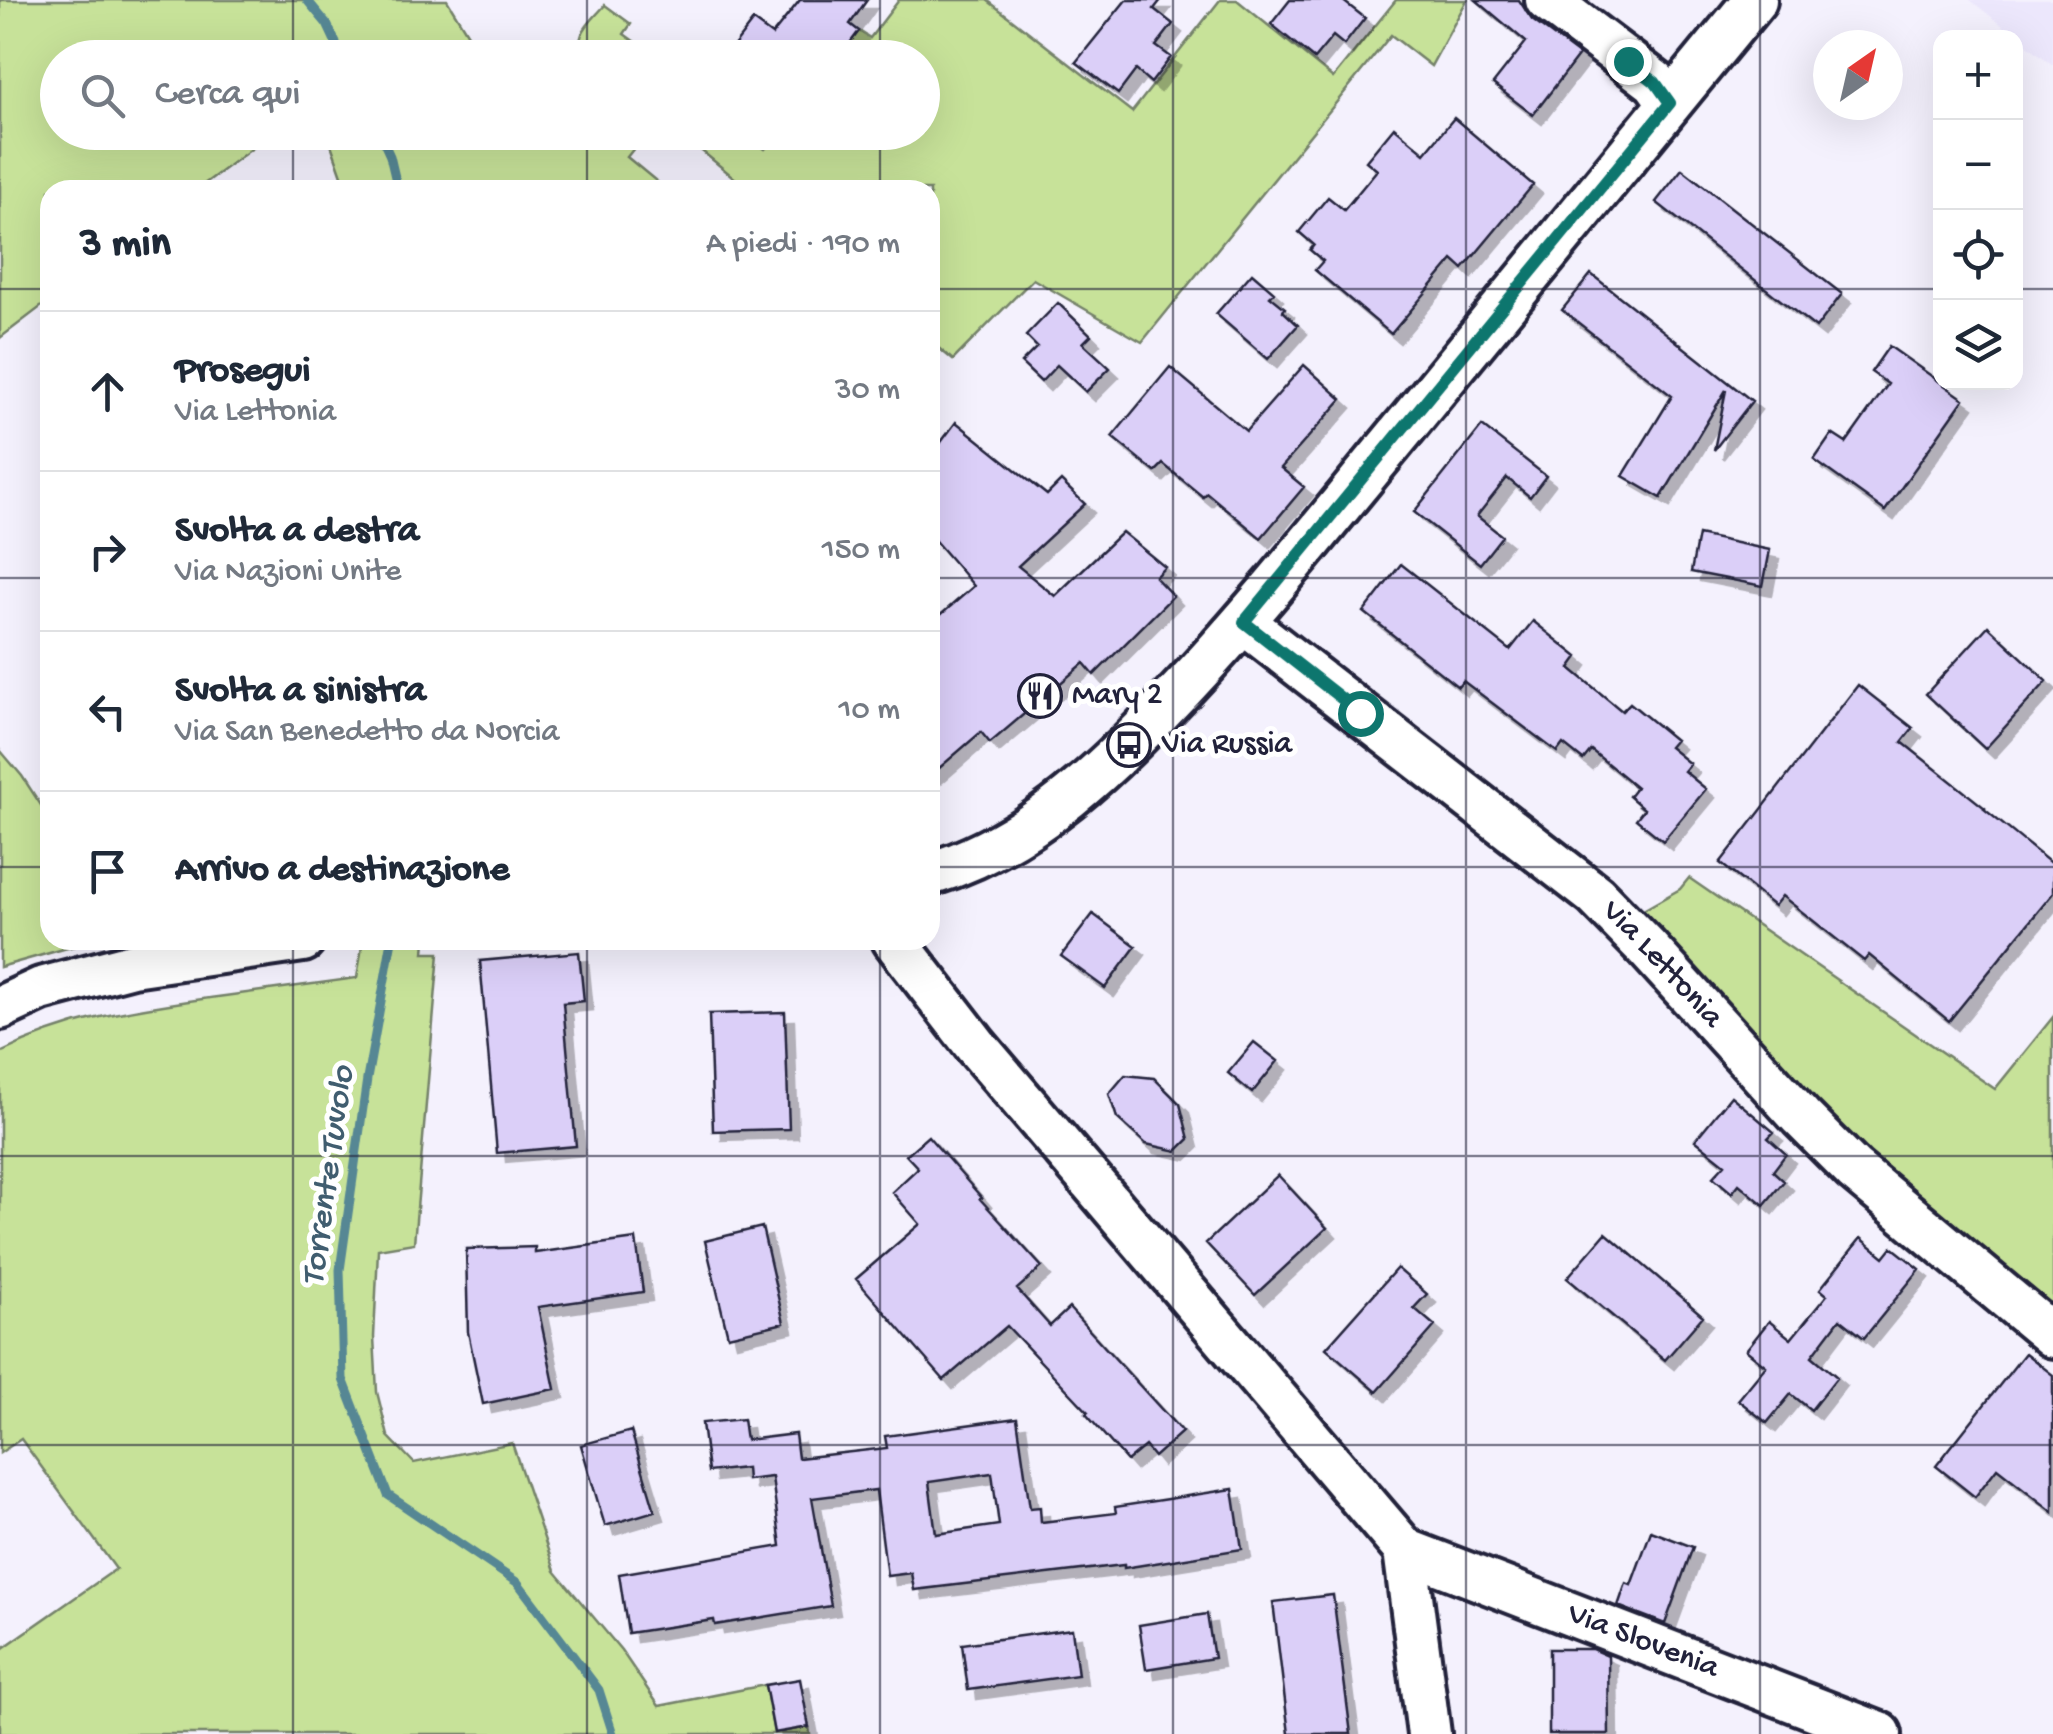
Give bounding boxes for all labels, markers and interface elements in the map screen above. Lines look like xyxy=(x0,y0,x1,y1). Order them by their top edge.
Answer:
north arrow xyxy=(1813,30,1903,120)
map controls xyxy=(1933,30,2023,390)
button: + xyxy=(1933,30,2023,120)
route end xyxy=(1606,39,1652,85)
search box xyxy=(40,40,940,150)
icon: search xyxy=(75,68,130,123)
text: Cerca qui xyxy=(155,73,300,117)
button: − xyxy=(1933,120,2023,210)
button: locate xyxy=(1933,210,2023,300)
text: 3 min xyxy=(80,221,171,270)
text: A piedi · 190 m xyxy=(706,226,900,264)
button: layers xyxy=(1933,300,2023,390)
text: Prosegui xyxy=(175,350,310,394)
icon: ahead xyxy=(80,364,135,419)
text: 30 m xyxy=(835,372,900,410)
text: Via Lettonia xyxy=(175,394,336,432)
text: Svolta a destra xyxy=(175,510,419,554)
icon: right xyxy=(80,524,135,579)
text: 150 m xyxy=(822,532,900,570)
text: Via Nazioni Unite xyxy=(175,554,401,592)
text: Svolta a sinistra xyxy=(175,670,426,714)
restaurant icon: Mary 2 xyxy=(1017,673,1063,719)
place label: Mary 2 xyxy=(1072,677,1162,715)
icon: left xyxy=(80,684,135,739)
route start xyxy=(1338,691,1384,737)
text: 10 m xyxy=(839,692,900,730)
text: Via San Benedetto da Norcia xyxy=(175,714,559,752)
bus stop icon: Via Russia xyxy=(1106,722,1152,768)
place label: Via Russia xyxy=(1161,726,1293,764)
icon: arrive xyxy=(80,844,135,899)
text: Arrivo a destinazione xyxy=(175,849,509,893)
street label: Via Lettonia xyxy=(1592,892,1731,1038)
water label: Torrente Tuvolo xyxy=(294,1062,366,1288)
street label: Via Slovenia xyxy=(1561,1595,1725,1689)

